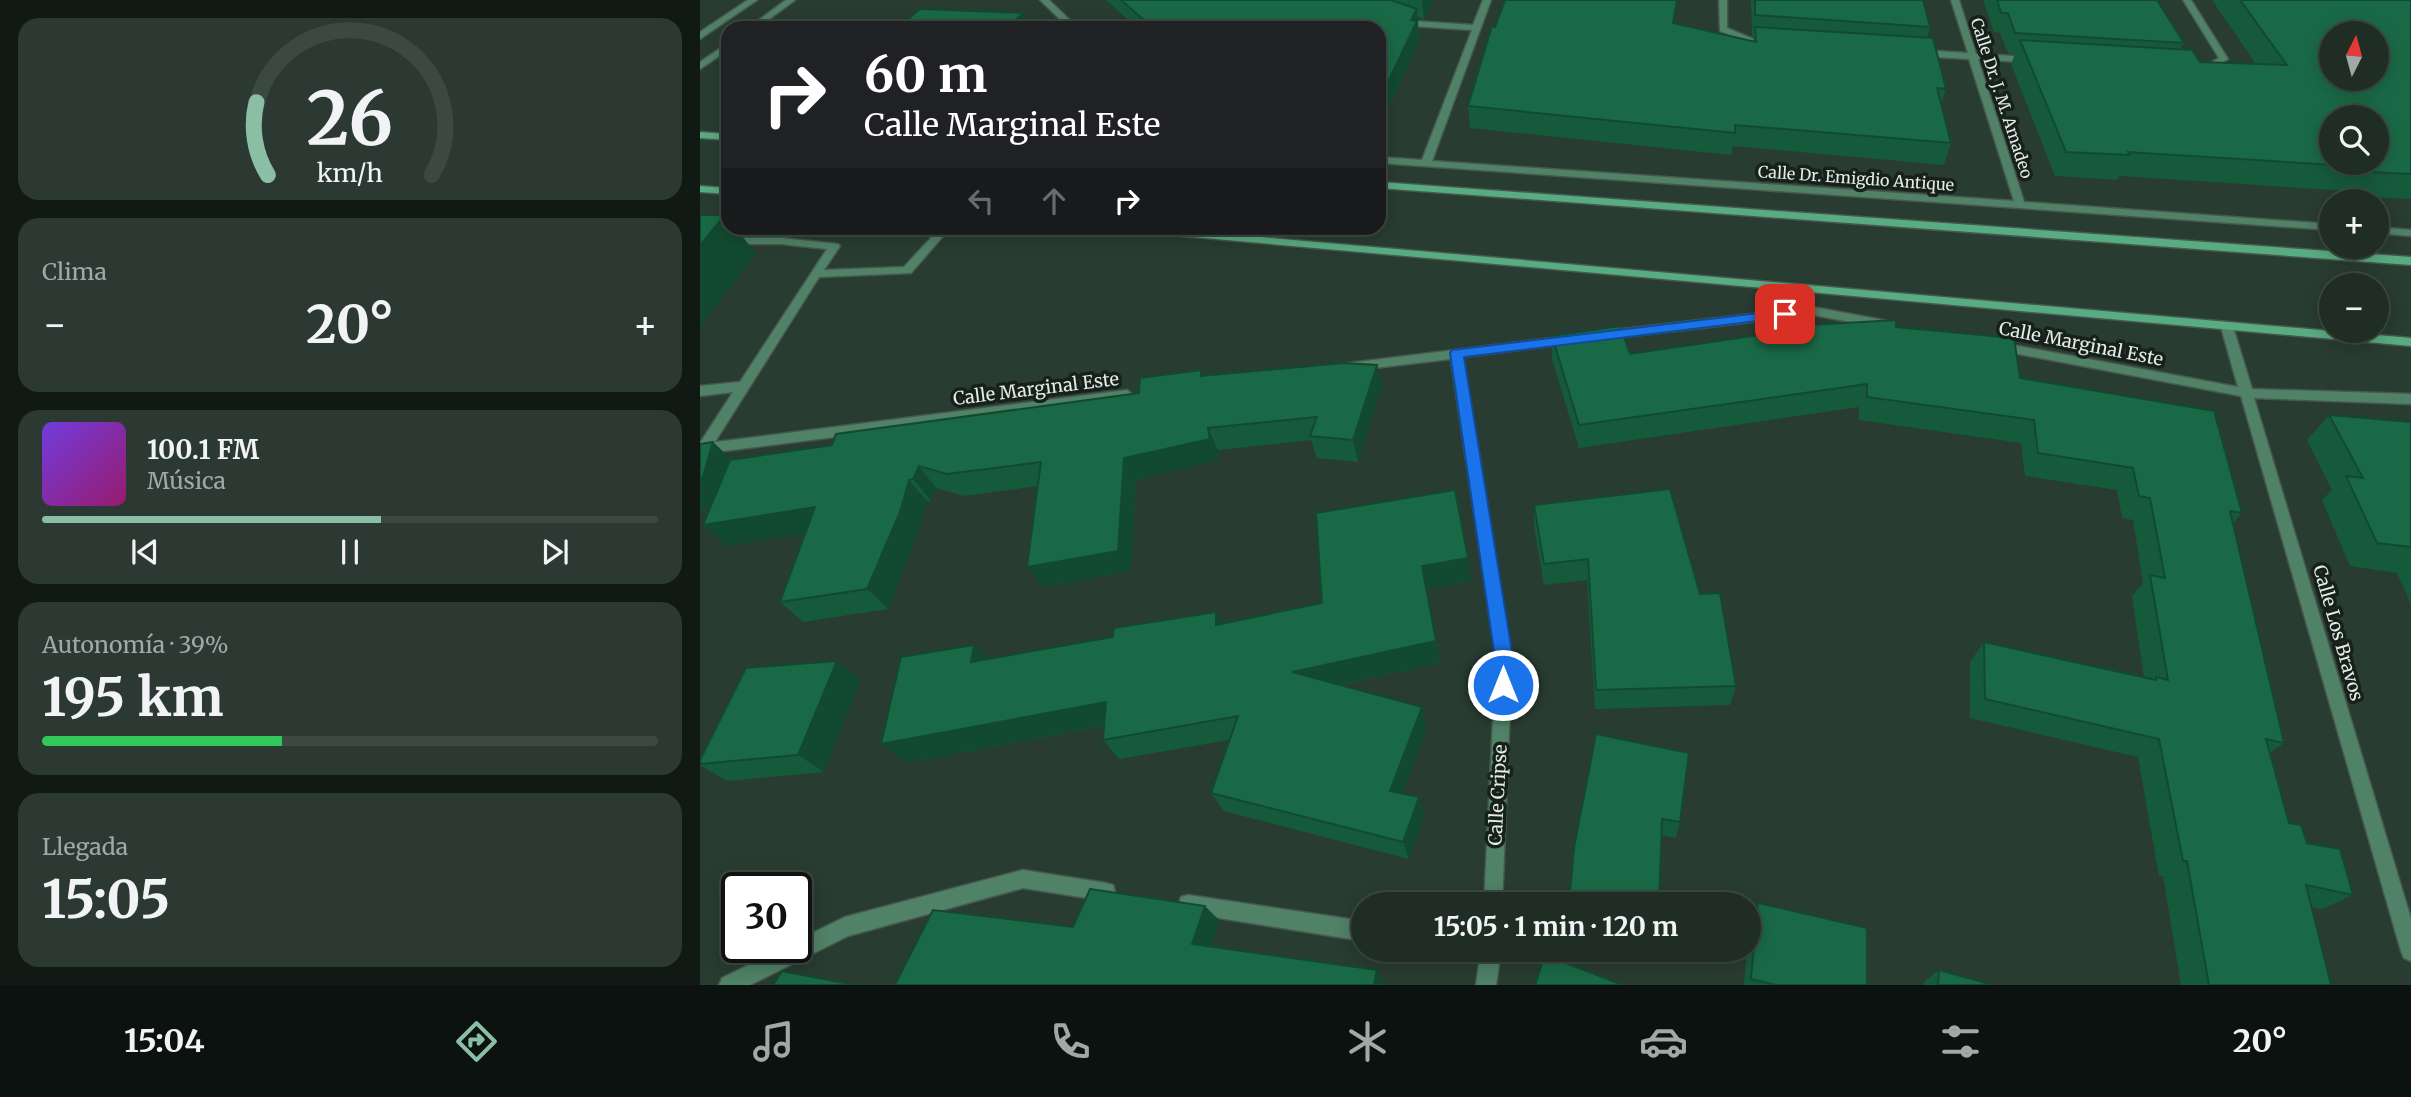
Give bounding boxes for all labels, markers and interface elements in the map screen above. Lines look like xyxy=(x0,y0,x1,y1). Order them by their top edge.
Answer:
street label: Calle Dr. J. M. Amadeo xyxy=(1967,15,2037,181)
north arrow xyxy=(2319,21,2389,91)
map controls xyxy=(2319,21,2389,343)
text: 60 m xyxy=(864,44,987,105)
icon: right xyxy=(749,49,840,140)
text: 26 xyxy=(307,73,393,165)
text: Calle Marginal Este xyxy=(864,105,1160,145)
button: search xyxy=(2319,105,2389,175)
text: km/h xyxy=(317,157,383,189)
street label: Calle Dr. Emigdio Antique xyxy=(1757,161,1955,195)
icon: left xyxy=(962,182,1000,220)
icon: ahead xyxy=(1035,182,1073,220)
icon: right xyxy=(1108,182,1146,220)
button: + xyxy=(2319,189,2389,259)
text: Clima xyxy=(42,257,107,286)
button: − xyxy=(2319,273,2389,343)
pin xyxy=(1755,284,1815,344)
text: 20° xyxy=(306,292,394,357)
icon: arrive xyxy=(1766,295,1804,333)
text: − xyxy=(42,301,67,348)
text: + xyxy=(633,301,658,348)
street label: Calle Marginal Este xyxy=(1997,316,2165,371)
street label: Calle Marginal Este xyxy=(952,367,1120,410)
text: 100.1 FM xyxy=(147,433,259,466)
text: Música xyxy=(147,466,226,495)
icon: previous xyxy=(126,533,164,571)
icon: pause xyxy=(331,533,369,571)
icon: next xyxy=(536,533,574,571)
street label: Calle Los Bravos xyxy=(2308,562,2369,704)
text: Autonomía · 39% xyxy=(42,630,229,659)
position arrow xyxy=(1466,648,1540,722)
text: 195 km xyxy=(42,665,224,730)
street label: Calle Cripse xyxy=(1483,744,1512,846)
text: Llegada xyxy=(42,832,128,861)
text: 15:05 xyxy=(42,867,170,932)
speed limit sign: 30 xyxy=(721,872,812,963)
text: 15:05 · 1 min · 120 m xyxy=(1434,910,1678,943)
icon: directions xyxy=(452,1017,501,1066)
icon: music xyxy=(749,1017,798,1066)
icon: phone xyxy=(1046,1017,1095,1066)
icon: climate xyxy=(1343,1017,1392,1066)
icon: car xyxy=(1639,1017,1688,1066)
icon: filters xyxy=(1936,1017,1985,1066)
text: 15:04 xyxy=(124,1021,204,1061)
text: 20° xyxy=(2233,1021,2287,1061)

